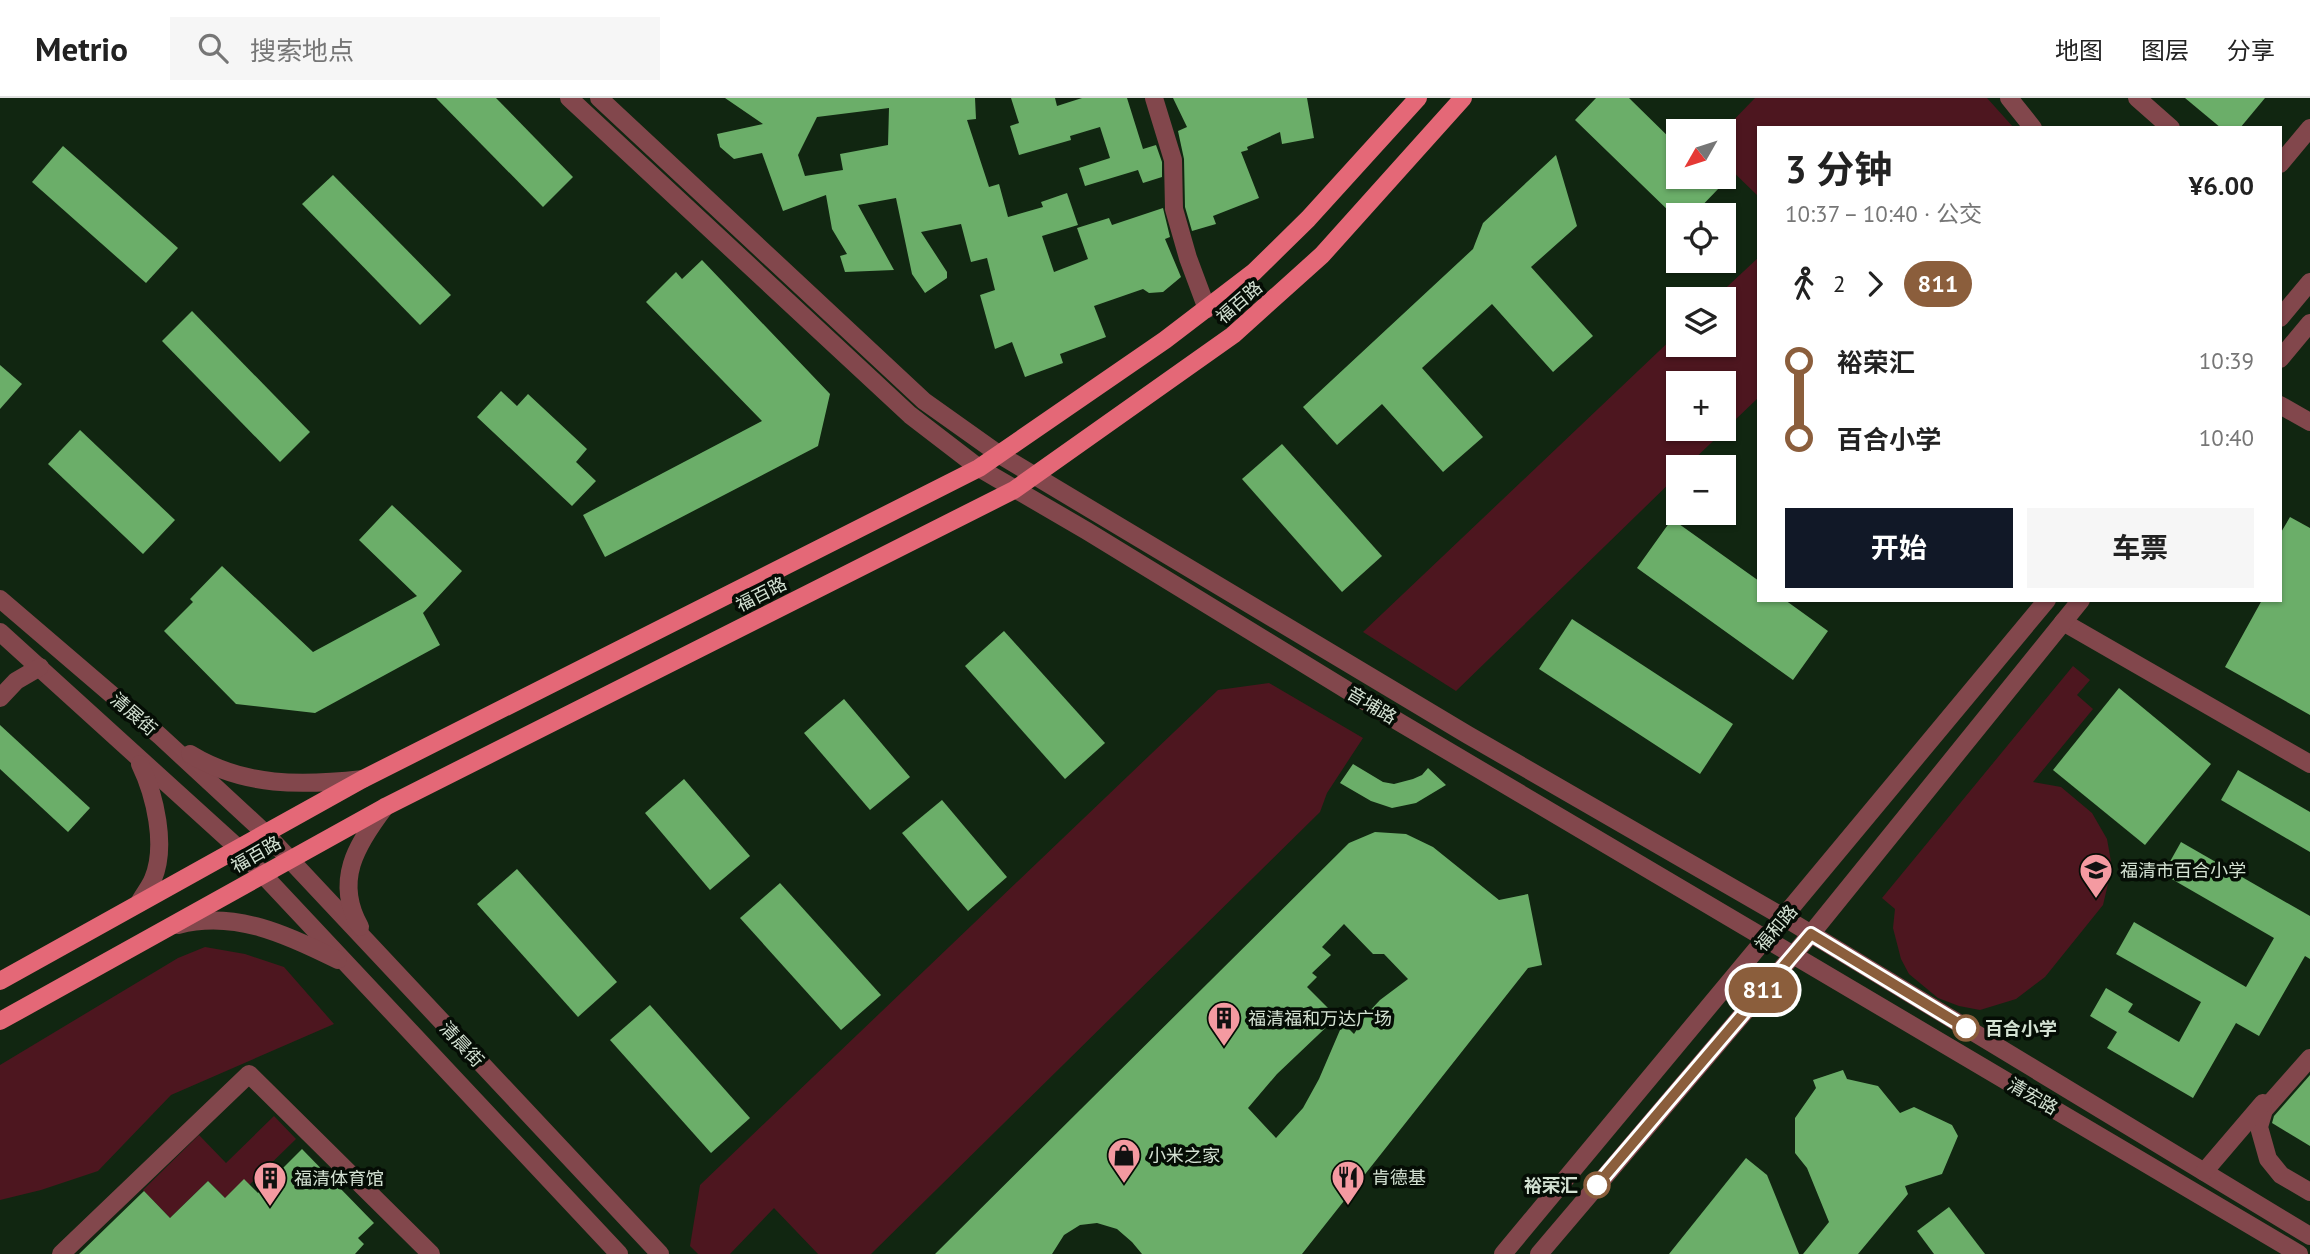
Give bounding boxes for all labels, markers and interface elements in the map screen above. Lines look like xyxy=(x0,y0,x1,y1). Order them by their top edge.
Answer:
search box xyxy=(170,17,660,80)
text: Metrio xyxy=(35,27,128,70)
icon: search xyxy=(194,29,232,67)
text: 搜索地点 xyxy=(250,34,354,67)
text: 地图 xyxy=(2055,35,2103,66)
text: 图层 xyxy=(2141,35,2189,66)
text: 分享 xyxy=(2227,35,2275,66)
north arrow xyxy=(1666,119,1736,189)
map controls xyxy=(1666,119,1736,525)
text: 3 分钟 xyxy=(1785,144,1892,193)
text: ¥6.00 xyxy=(2189,169,2254,202)
text: 10:37 – 10:40 · 公交 xyxy=(1785,199,1982,228)
button: locate xyxy=(1666,203,1736,273)
icon: walk xyxy=(1785,265,1823,303)
icon: forward xyxy=(1856,265,1894,303)
text: 811 xyxy=(1918,268,1958,299)
text: 2 xyxy=(1833,269,1846,298)
street label: 福百路 xyxy=(1211,276,1267,328)
button: layers xyxy=(1666,287,1736,357)
text: 裕荣汇 xyxy=(1837,346,1915,379)
text: 10:39 xyxy=(2199,346,2254,375)
button: + xyxy=(1666,371,1736,441)
text: 百合小学 xyxy=(1837,423,1941,456)
text: 10:40 xyxy=(2199,423,2254,452)
button: − xyxy=(1666,455,1736,525)
button: 开始 xyxy=(1785,508,2013,588)
button: 车票 xyxy=(2027,508,2254,588)
street label: 福百路 xyxy=(732,571,790,617)
street label: 音埔路 xyxy=(1343,681,1401,729)
street label: 清展街 xyxy=(106,688,162,740)
street label: 福百路 xyxy=(227,831,285,877)
school or university icon: 福清市百合小学 xyxy=(2077,851,2115,900)
place label: 福清市百合小学 xyxy=(2120,859,2246,882)
street label: 福和路 xyxy=(1750,900,1802,956)
line badge: 811 xyxy=(1723,967,1803,1013)
text: 811 xyxy=(1743,974,1783,1005)
building icon: 福清福和万达广场 xyxy=(1205,999,1243,1048)
place label: 福清福和万达广场 xyxy=(1248,1007,1392,1030)
marker: 百合小学 xyxy=(1953,1015,1979,1041)
street label: 清晨街 xyxy=(435,1016,489,1072)
place label: 百合小学 xyxy=(1985,1017,2057,1040)
street label: 清宏路 xyxy=(2004,1073,2062,1119)
shop icon: 小米之家 xyxy=(1105,1136,1143,1185)
place label: 小米之家 xyxy=(1148,1144,1220,1167)
restaurant icon: 肯德基 xyxy=(1329,1158,1367,1207)
building icon: 福清体育馆 xyxy=(251,1159,289,1208)
place label: 肯德基 xyxy=(1372,1166,1426,1189)
place label: 福清体育馆 xyxy=(294,1167,384,1190)
marker: 裕荣汇 xyxy=(1584,1172,1610,1198)
place label: 裕荣汇 xyxy=(1524,1174,1578,1197)

